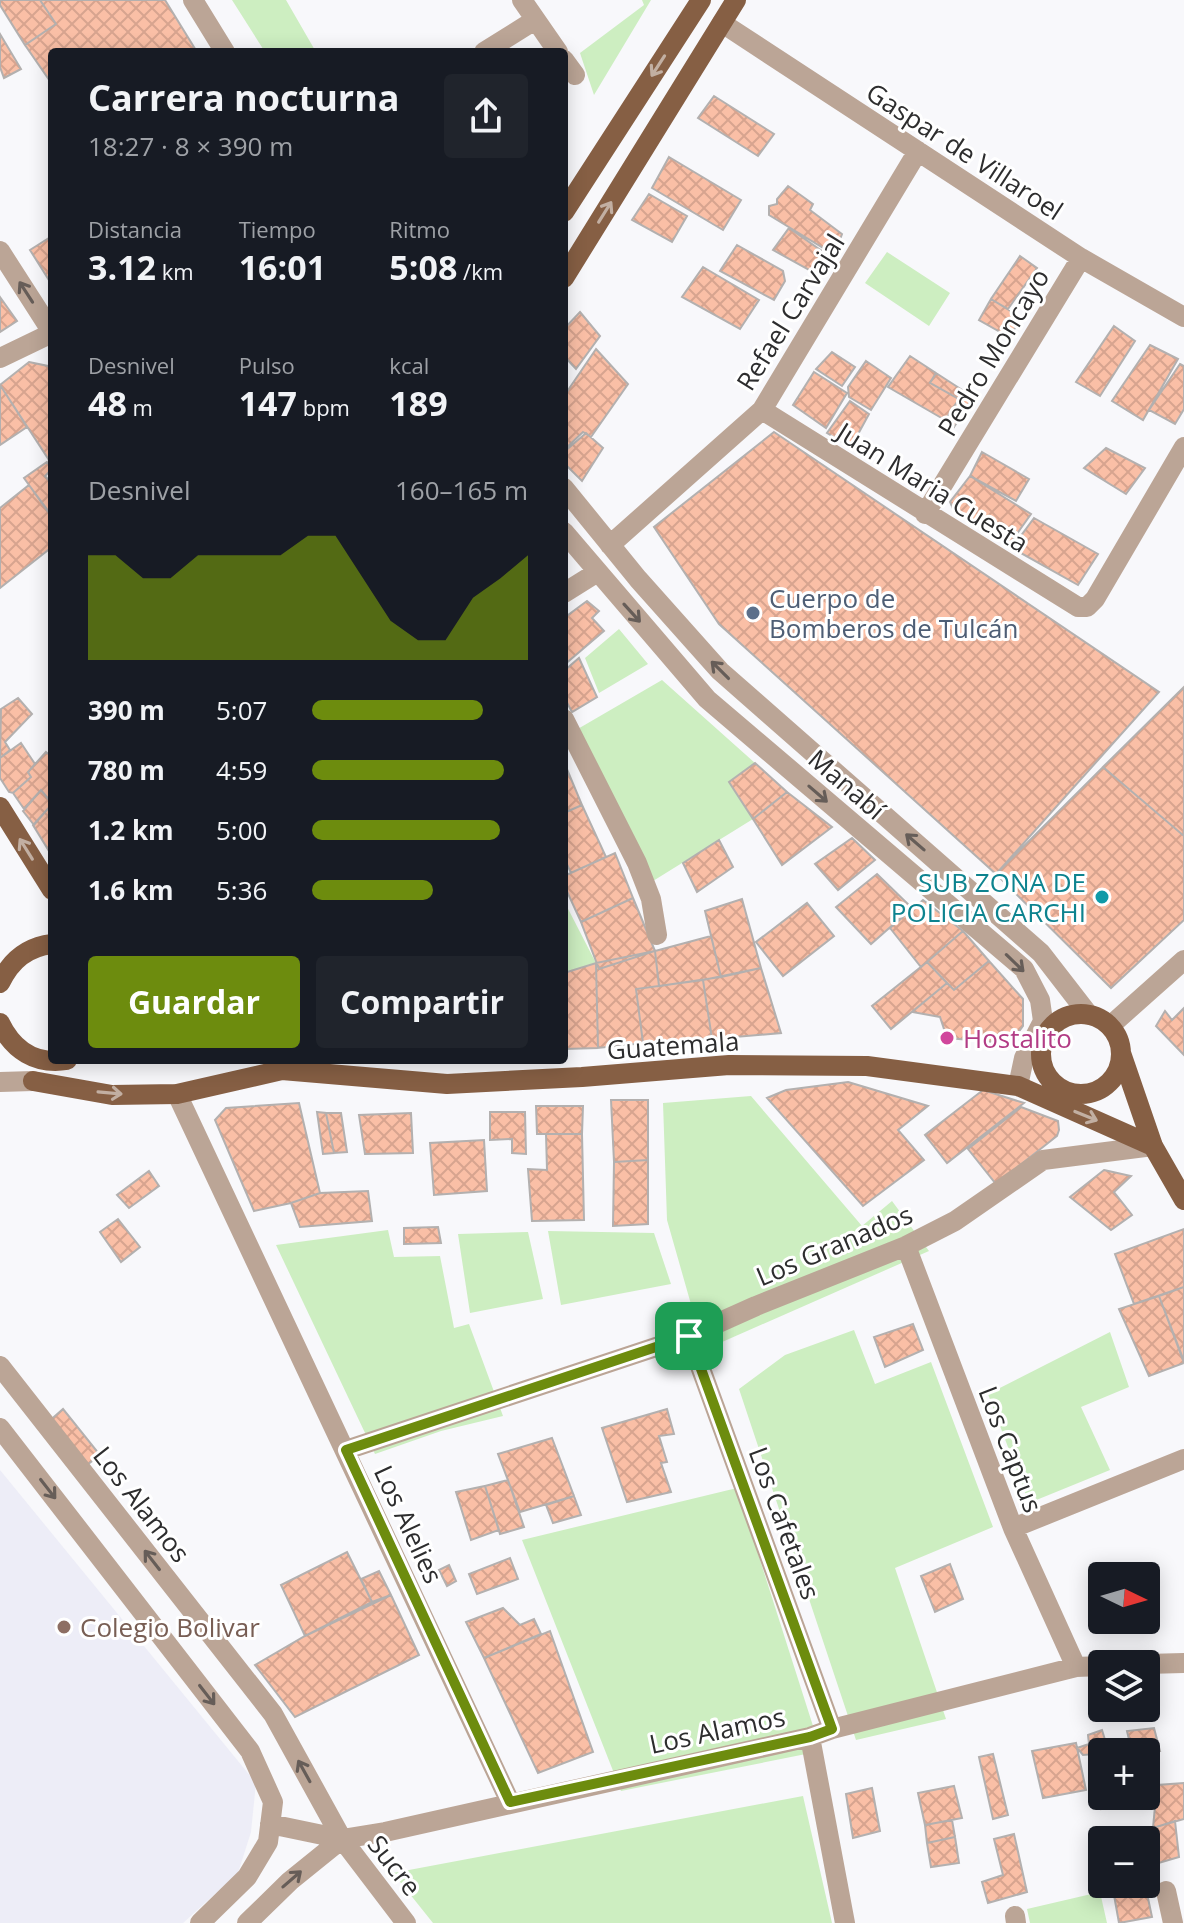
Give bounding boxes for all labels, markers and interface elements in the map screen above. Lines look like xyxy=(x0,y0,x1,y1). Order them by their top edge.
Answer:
one-way arrow xyxy=(650,54,667,76)
text: Carrera nocturna xyxy=(88,73,400,122)
button: share xyxy=(444,74,528,158)
street label: Gaspar de Villaroel xyxy=(860,74,1070,228)
text: 18:27 · 8 × 390 m xyxy=(88,128,293,164)
one-way arrow xyxy=(598,201,614,224)
text: Distancia xyxy=(88,214,182,244)
text: Tiempo xyxy=(239,214,316,244)
text: Ritmo xyxy=(389,214,450,244)
street label: Refael Carvajal xyxy=(728,227,852,397)
text: 3.12 xyxy=(88,244,156,290)
text: 16:01 xyxy=(239,244,326,290)
text: 5:08 xyxy=(389,244,457,290)
text: km xyxy=(156,256,194,286)
text: /km xyxy=(457,256,503,286)
street label: Pedro Moncayo xyxy=(929,261,1057,443)
one-way arrow xyxy=(18,281,34,304)
text: Desnivel xyxy=(88,350,175,380)
text: Pulso xyxy=(239,350,295,380)
text: kcal xyxy=(389,350,429,380)
text: 48 xyxy=(88,380,127,426)
text: 147 xyxy=(239,380,297,426)
text: 189 xyxy=(389,380,448,426)
text: m xyxy=(127,392,153,422)
text: bpm xyxy=(297,392,350,422)
street label: Juan Maria Cuesta xyxy=(828,412,1036,560)
text: Desnivel xyxy=(88,472,191,508)
text: 160–165 m xyxy=(395,472,528,508)
place label: Cuerpo de Bomberos de Tulcán xyxy=(769,580,1018,646)
one-way arrow xyxy=(623,603,641,623)
marker: Cuerpo de Bomberos de Tulcán xyxy=(744,604,762,622)
one-way arrow xyxy=(711,661,730,680)
text: 390 m xyxy=(88,692,165,728)
text: 5:07 xyxy=(216,692,267,728)
street label: Manabí xyxy=(801,741,893,828)
text: 780 m xyxy=(88,752,165,788)
text: 4:59 xyxy=(216,752,267,788)
one-way arrow xyxy=(808,785,828,803)
text: 1.2 km xyxy=(88,812,174,848)
text: 5:00 xyxy=(216,812,267,848)
one-way arrow xyxy=(905,834,925,852)
one-way arrow xyxy=(17,838,34,860)
place label: SUB ZONA DE POLICIA CARCHI xyxy=(891,864,1086,930)
text: 1.6 km xyxy=(88,872,174,908)
text: 5:36 xyxy=(216,872,267,908)
marker: SUB ZONA DE POLICIA CARCHI xyxy=(1093,888,1111,906)
one-way arrow xyxy=(1005,954,1025,973)
button: Guardar xyxy=(88,956,300,1048)
button: Compartir xyxy=(316,956,528,1048)
place label: Hostalito xyxy=(963,1020,1072,1056)
street label: Guatemala xyxy=(606,1022,740,1068)
marker: Hostalito xyxy=(938,1029,956,1047)
one-way arrow xyxy=(96,1086,123,1101)
one-way arrow xyxy=(1073,1110,1098,1124)
street label: Los Granados xyxy=(750,1196,918,1294)
pin xyxy=(655,1302,723,1370)
icon: arrive xyxy=(667,1314,711,1358)
street label: Los Captus xyxy=(970,1381,1052,1517)
street label: Los Alamos xyxy=(85,1439,199,1569)
street label: Los Cafetales xyxy=(741,1442,829,1604)
street label: Los Alelies xyxy=(366,1459,452,1589)
one-way arrow xyxy=(39,1478,56,1499)
one-way arrow xyxy=(144,1550,161,1571)
north arrow xyxy=(1088,1562,1160,1634)
map controls xyxy=(1088,1562,1160,1898)
place label: Colegio Bolivar xyxy=(80,1609,260,1645)
marker: Colegio Bolivar xyxy=(55,1618,73,1636)
button: layers xyxy=(1088,1650,1160,1722)
one-way arrow xyxy=(198,1684,215,1705)
street label: Los Alamos xyxy=(646,1698,788,1762)
button: + xyxy=(1088,1738,1160,1810)
one-way arrow xyxy=(296,1759,312,1783)
button: − xyxy=(1088,1826,1160,1898)
street label: Sucre xyxy=(360,1827,430,1903)
one-way arrow xyxy=(282,1870,302,1888)

